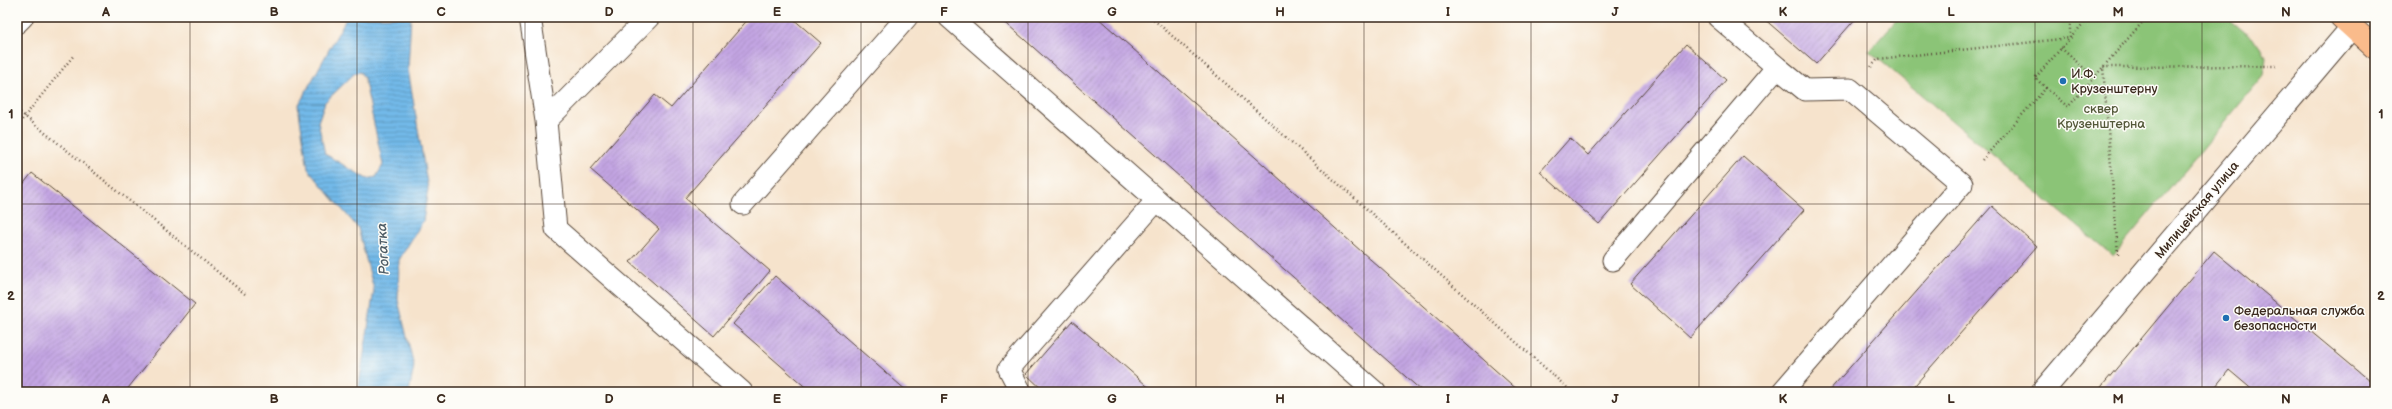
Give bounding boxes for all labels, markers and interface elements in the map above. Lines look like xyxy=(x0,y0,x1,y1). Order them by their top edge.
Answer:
text: A xyxy=(101,4,110,20)
text: B xyxy=(269,4,279,20)
text: C xyxy=(436,4,446,20)
text: D xyxy=(604,4,614,20)
text: E xyxy=(773,4,782,20)
text: F xyxy=(940,4,948,20)
text: G xyxy=(1107,4,1117,20)
text: H xyxy=(1275,4,1285,20)
text: I xyxy=(1446,4,1450,20)
text: J xyxy=(1611,4,1619,20)
text: K xyxy=(1779,4,1788,20)
text: L xyxy=(1947,4,1955,20)
text: M xyxy=(2112,4,2124,20)
text: N xyxy=(2281,4,2291,20)
place label: И.Ф. Крузенштерну xyxy=(2071,66,2158,97)
marker: И.Ф. Крузенштерну xyxy=(2058,76,2068,86)
park label: сквер Крузенштерна xyxy=(2057,101,2145,132)
text: 1 xyxy=(8,106,14,122)
text: 1 xyxy=(2378,106,2384,122)
street label: Милицейская улица xyxy=(2151,158,2243,262)
water label: Рогатка xyxy=(373,223,393,275)
text: 2 xyxy=(7,288,15,304)
text: 2 xyxy=(2377,288,2385,304)
place label: Федеральная служба безопасности xyxy=(2234,303,2365,334)
marker: Федеральная служба безопасности xyxy=(2221,313,2231,323)
text: A xyxy=(101,391,110,407)
text: B xyxy=(269,391,279,407)
text: C xyxy=(436,391,446,407)
text: D xyxy=(604,391,614,407)
text: E xyxy=(773,391,782,407)
text: F xyxy=(940,391,948,407)
text: G xyxy=(1107,391,1117,407)
text: H xyxy=(1275,391,1285,407)
text: I xyxy=(1446,391,1450,407)
text: J xyxy=(1611,391,1619,407)
text: K xyxy=(1779,391,1788,407)
text: L xyxy=(1947,391,1955,407)
text: M xyxy=(2112,391,2124,407)
text: N xyxy=(2281,391,2291,407)

